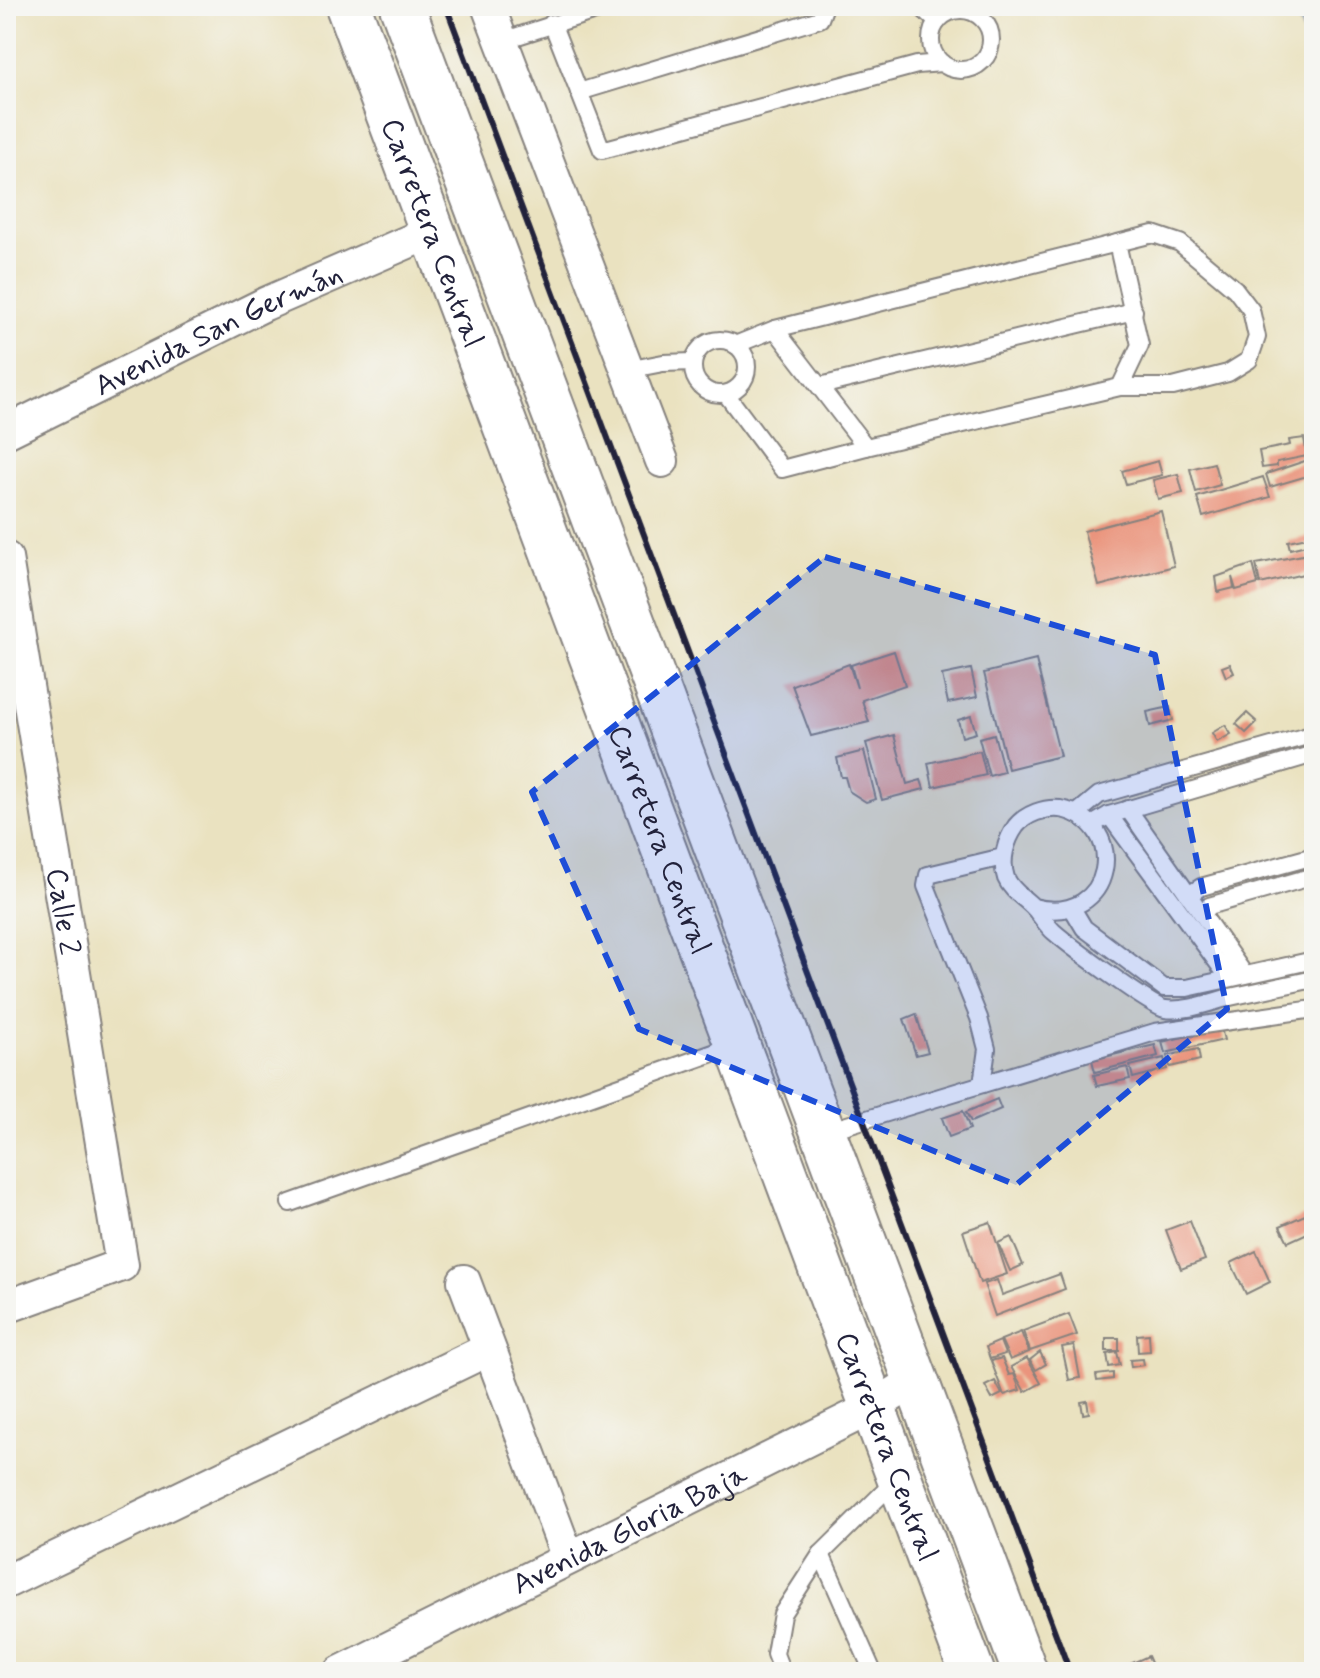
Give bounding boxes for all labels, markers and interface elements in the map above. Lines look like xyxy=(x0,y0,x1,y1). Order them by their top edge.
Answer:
street label: Carretera Central xyxy=(371,113,492,353)
street label: Avenida San Germán xyxy=(88,255,349,406)
street label: Carretera Central xyxy=(598,720,719,960)
street label: Calle 2 xyxy=(36,865,89,958)
street label: Carretera Central xyxy=(825,1327,947,1567)
street label: Avenida Gloria Baja xyxy=(506,1455,755,1605)

